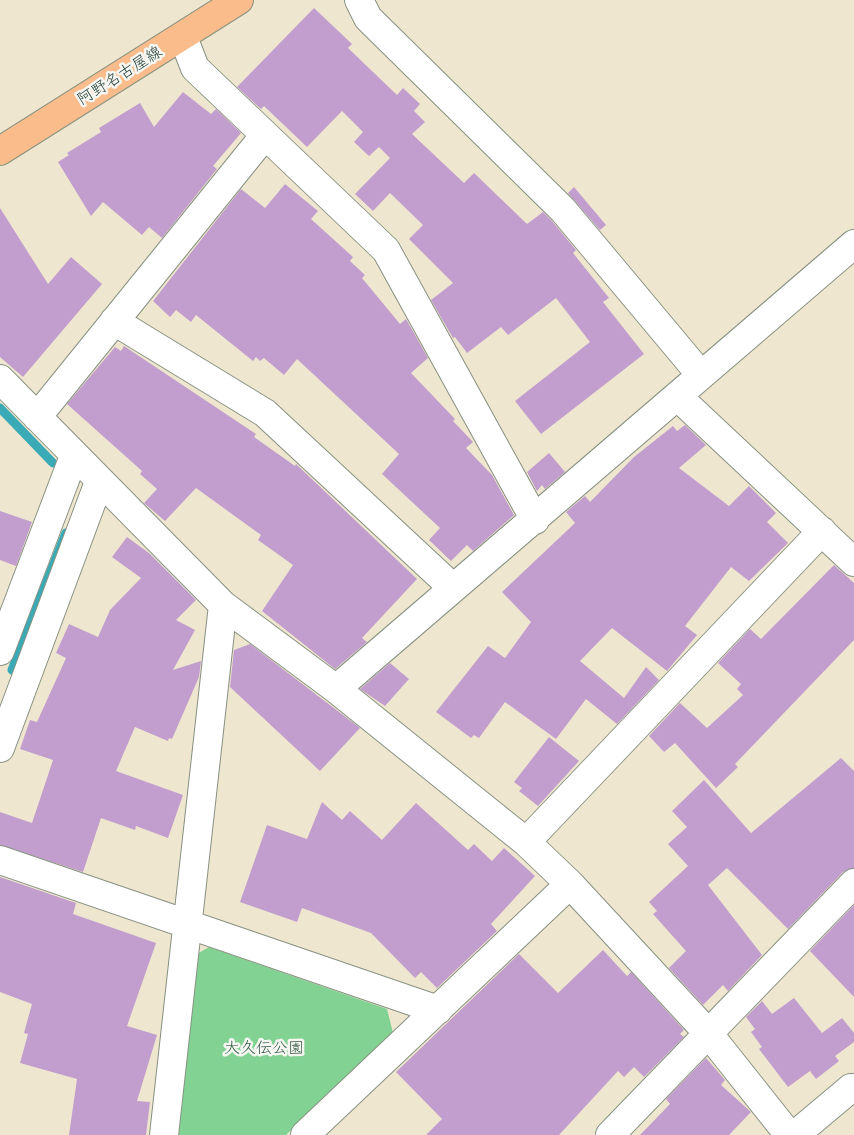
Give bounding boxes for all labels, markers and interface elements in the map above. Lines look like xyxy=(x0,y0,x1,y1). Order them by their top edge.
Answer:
street label: 阿野名古屋線 xyxy=(74,42,166,110)
park label: 大久伝公園 xyxy=(224,1039,304,1059)

